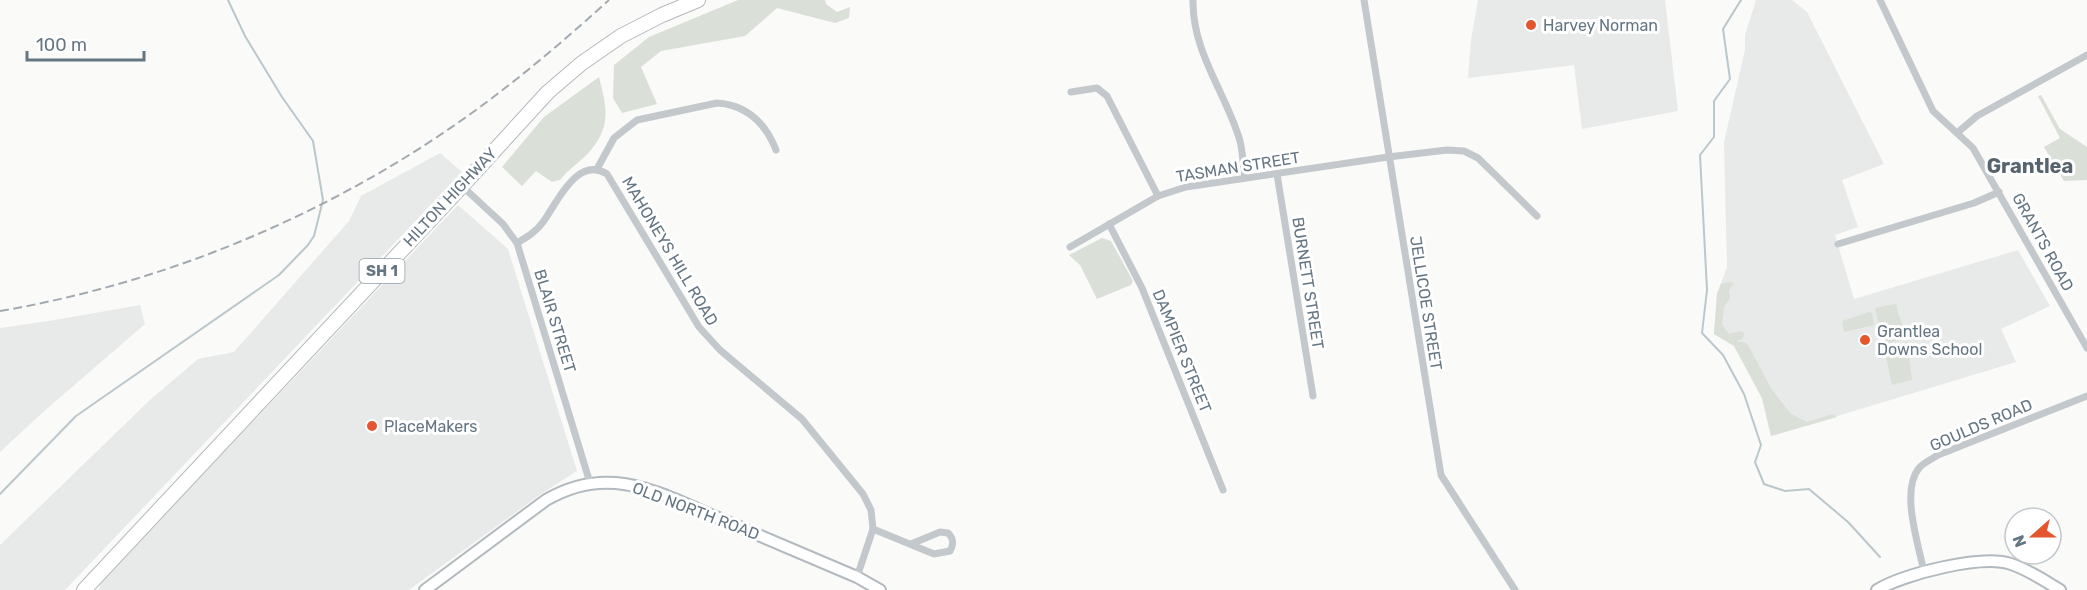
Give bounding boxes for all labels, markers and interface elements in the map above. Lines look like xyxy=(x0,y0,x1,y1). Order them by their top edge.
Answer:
place label: Harvey Norman xyxy=(1543,16,1658,35)
marker: Harvey Norman xyxy=(1524,18,1538,32)
scale bar xyxy=(27,24,144,62)
text: 100 m xyxy=(36,34,87,56)
street label: HILTON HIGHWAY xyxy=(399,144,501,250)
street label: TASMAN STREET xyxy=(1175,148,1301,186)
district label: Grantlea xyxy=(1987,154,2073,178)
street label: MAHONEYS HILL ROAD xyxy=(618,173,722,329)
street label: GRANTS ROAD xyxy=(2008,190,2078,294)
street label: BURNETT STREET xyxy=(1288,216,1328,350)
street label: JELLICOE STREET xyxy=(1406,235,1446,371)
road number: SH 1 xyxy=(360,259,404,283)
street label: BLAIR STREET xyxy=(530,267,580,375)
street label: DAMPIER STREET xyxy=(1149,287,1215,415)
place label: Grantlea Downs School xyxy=(1877,322,1982,359)
marker: Grantlea Downs School xyxy=(1858,333,1872,347)
street label: GOULDS ROAD xyxy=(1927,395,2035,455)
place label: PlaceMakers xyxy=(384,417,477,436)
marker: PlaceMakers xyxy=(365,419,379,433)
street label: OLD NORTH ROAD xyxy=(630,478,762,544)
north arrow xyxy=(2003,506,2063,566)
text: N xyxy=(2009,532,2030,550)

